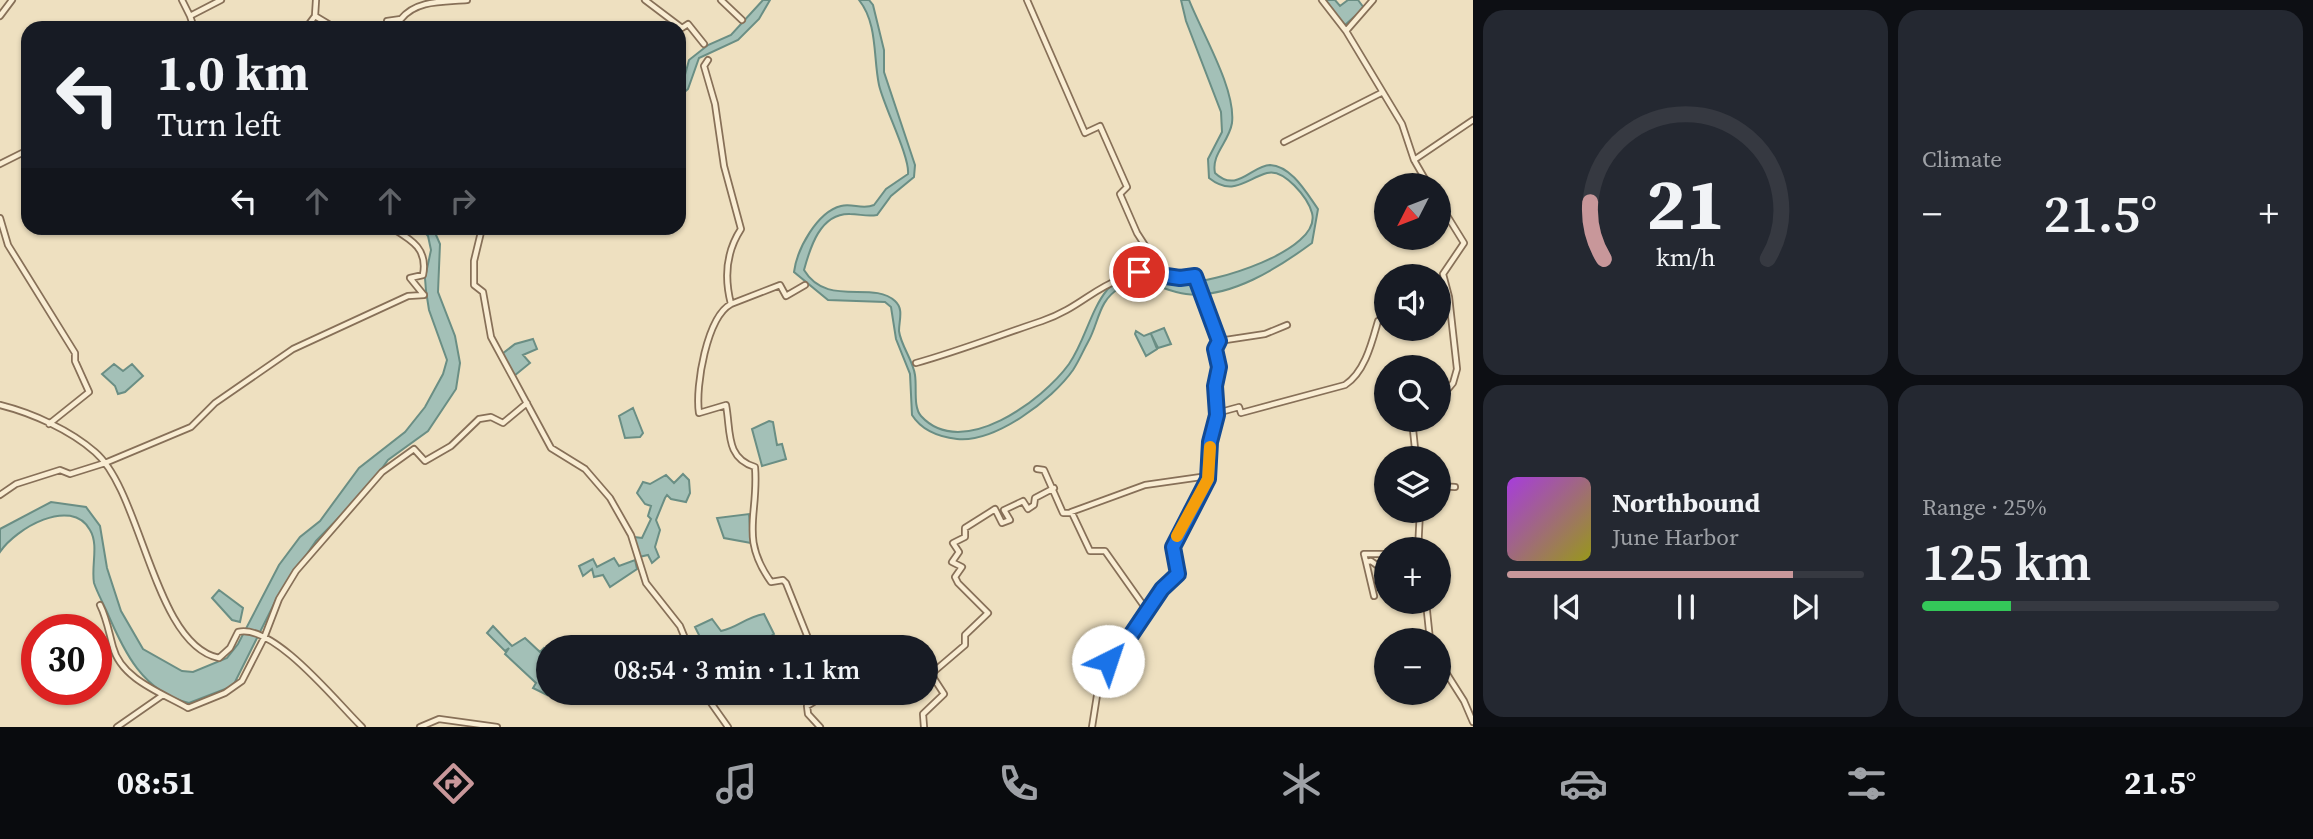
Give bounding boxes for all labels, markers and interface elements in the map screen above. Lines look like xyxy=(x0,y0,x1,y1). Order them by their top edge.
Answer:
text: 1.0 km xyxy=(157,39,309,106)
icon: left xyxy=(42,49,133,140)
text: Turn left xyxy=(157,103,281,147)
text: Climate xyxy=(1922,143,2002,175)
text: 21 xyxy=(1646,154,1725,253)
north arrow xyxy=(1374,173,1451,250)
map controls xyxy=(1374,173,1451,705)
text: 21.5° xyxy=(2044,178,2157,249)
icon: left xyxy=(225,182,263,220)
icon: ahead xyxy=(298,182,336,220)
icon: ahead xyxy=(371,182,409,220)
icon: right xyxy=(444,182,482,220)
text: − xyxy=(1922,188,1942,240)
text: + xyxy=(2259,188,2279,240)
text: km/h xyxy=(1656,239,1715,273)
pin xyxy=(1109,242,1169,302)
icon: arrive xyxy=(1120,253,1158,291)
button: sound xyxy=(1374,264,1451,341)
button: search xyxy=(1374,355,1451,432)
button: layers xyxy=(1374,446,1451,523)
text: Northbound xyxy=(1612,485,1760,521)
text: Range · 25% xyxy=(1922,491,2047,523)
text: June Harbor xyxy=(1612,521,1739,553)
text: 125 km xyxy=(1922,526,2091,597)
button: + xyxy=(1374,537,1451,614)
icon: previous xyxy=(1548,588,1586,626)
icon: pause xyxy=(1667,588,1705,626)
icon: next xyxy=(1786,588,1824,626)
speed limit sign: 30 xyxy=(21,614,112,705)
position arrow xyxy=(1071,624,1145,698)
button: − xyxy=(1374,628,1451,705)
text: 08:54 · 3 min · 1.1 km xyxy=(614,652,860,688)
icon: directions xyxy=(429,759,478,808)
icon: music xyxy=(712,759,761,808)
icon: phone xyxy=(994,759,1043,808)
icon: climate xyxy=(1277,759,1326,808)
icon: car xyxy=(1559,759,1608,808)
icon: filters xyxy=(1842,759,1891,808)
text: 08:51 xyxy=(117,761,196,805)
text: 21.5° xyxy=(2124,761,2196,805)

